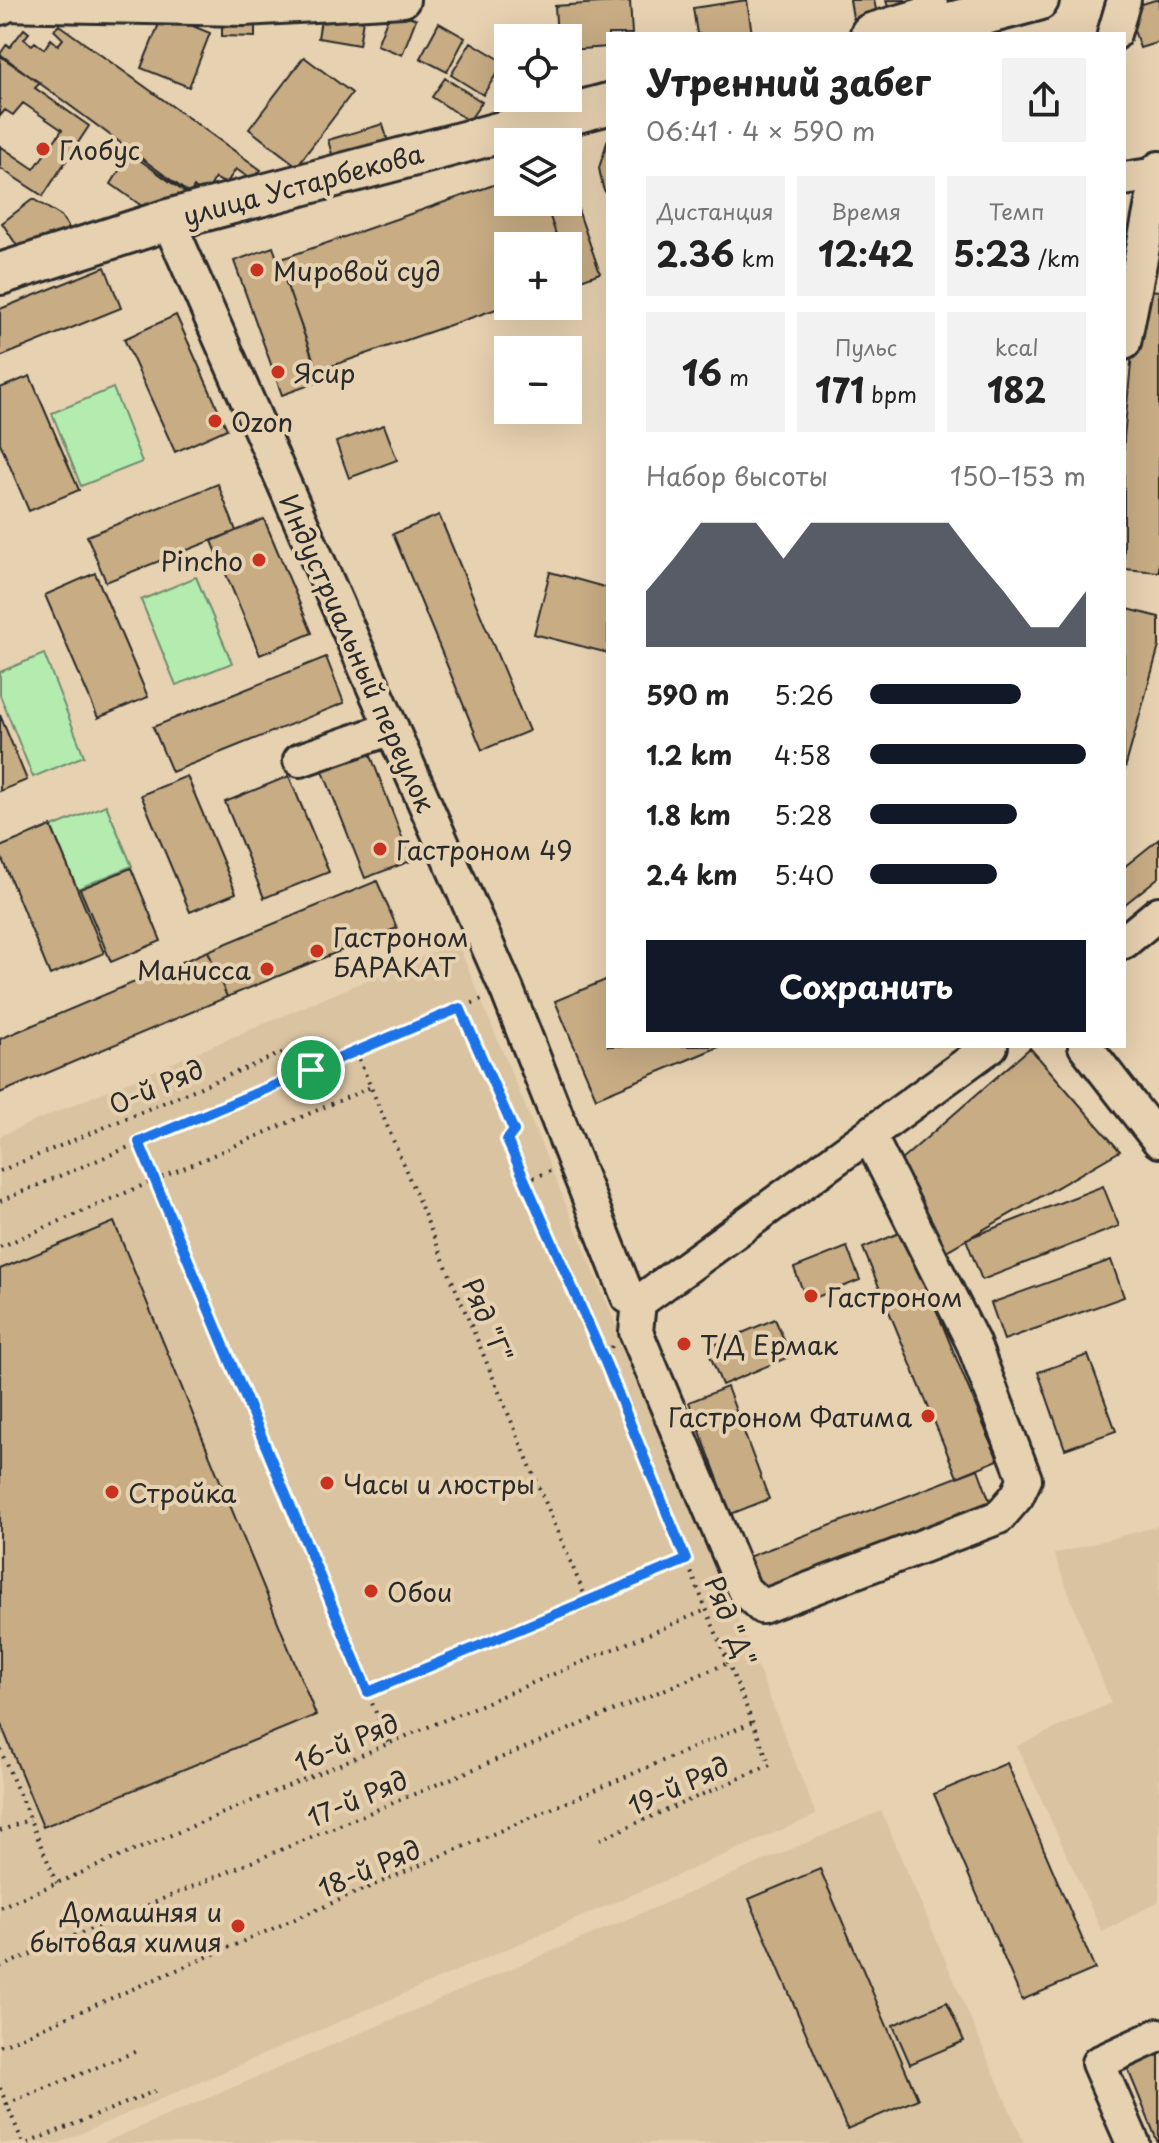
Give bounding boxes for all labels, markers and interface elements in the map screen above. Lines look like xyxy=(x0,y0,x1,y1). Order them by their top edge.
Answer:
map controls xyxy=(494,24,582,424)
button: locate xyxy=(494,24,582,112)
text: Утренний забег xyxy=(646,54,931,108)
button: share xyxy=(1002,58,1086,142)
text: 06:41 · 4 × 590 m xyxy=(646,111,876,150)
button: layers xyxy=(494,128,582,216)
place label: Глобус xyxy=(59,130,140,169)
street label: улица Устарбекова xyxy=(178,133,428,235)
marker: Глобус xyxy=(34,140,52,158)
text: Дистанция xyxy=(657,194,774,227)
text: Время xyxy=(831,194,901,227)
text: Темп xyxy=(989,194,1044,227)
text: 2.36 xyxy=(656,227,734,279)
text: 12:42 xyxy=(818,227,914,279)
text: 5:23 xyxy=(953,227,1031,279)
button: + xyxy=(494,232,582,320)
text: km xyxy=(734,241,775,274)
text: /km xyxy=(1031,241,1080,274)
place label: Мировой суд xyxy=(273,251,441,290)
marker: Мировой суд xyxy=(248,261,266,279)
text: Пульс xyxy=(835,330,897,363)
text: kcal xyxy=(995,330,1039,363)
button: − xyxy=(494,336,582,424)
text: 16 xyxy=(682,346,722,398)
place label: Ясир xyxy=(294,353,355,392)
text: m xyxy=(722,360,749,393)
marker: Ясир xyxy=(269,363,287,381)
text: 171 xyxy=(815,363,864,415)
text: 182 xyxy=(987,363,1046,415)
text: bpm xyxy=(864,377,917,410)
place label: Ozon xyxy=(231,402,293,441)
marker: Ozon xyxy=(206,412,224,430)
text: Набор высоты xyxy=(646,456,828,495)
text: 150–153 m xyxy=(950,456,1086,495)
street label: Индустриальный переулок xyxy=(270,488,446,819)
place label: Pincho xyxy=(161,541,243,580)
marker: Pincho xyxy=(250,551,268,569)
text: 590 m xyxy=(646,675,730,714)
text: 5:26 xyxy=(774,675,834,714)
text: 1.2 km xyxy=(646,735,732,774)
text: 4:58 xyxy=(774,735,832,774)
text: 1.8 km xyxy=(646,795,731,834)
text: 5:28 xyxy=(774,795,833,834)
place label: Гастроном 49 xyxy=(396,830,573,869)
marker: Гастроном 49 xyxy=(371,840,389,858)
text: 2.4 km xyxy=(646,855,738,894)
text: 5:40 xyxy=(774,855,834,894)
place label: Гастроном БАРАКАТ xyxy=(333,917,469,986)
button: Сохранить xyxy=(646,940,1086,1032)
marker: Гастроном БАРАКАТ xyxy=(308,942,326,960)
place label: Манисса xyxy=(137,950,252,989)
marker: Манисса xyxy=(258,960,276,978)
pin xyxy=(277,1036,345,1104)
icon: arrive xyxy=(289,1048,333,1092)
street label: 0-й Ряд xyxy=(103,1049,209,1123)
street label: Ряд "Г" xyxy=(453,1272,523,1368)
place label: Гастроном xyxy=(827,1277,963,1316)
marker: Гастроном xyxy=(802,1287,820,1305)
place label: Т/Д Ермак xyxy=(700,1325,839,1364)
marker: Т/Д Ермак xyxy=(675,1335,693,1353)
place label: Гастроном Фатима xyxy=(668,1397,913,1436)
marker: Гастроном Фатима xyxy=(919,1407,937,1425)
place label: Часы и люстры xyxy=(343,1464,535,1503)
place label: Стройка xyxy=(128,1473,237,1512)
marker: Часы и люстры xyxy=(318,1474,336,1492)
marker: Стройка xyxy=(103,1483,121,1501)
street label: Ряд "Д" xyxy=(695,1570,767,1672)
place label: Обои xyxy=(387,1572,452,1611)
marker: Обои xyxy=(362,1582,380,1600)
street label: 16-й Ряд xyxy=(288,1703,404,1781)
street label: 19-й Ряд xyxy=(621,1745,735,1825)
street label: 17-й Ряд xyxy=(301,1759,413,1837)
street label: 18-й Ряд xyxy=(312,1829,426,1907)
place label: Домашняя и бытовая химия xyxy=(29,1892,222,1961)
marker: Домашняя и бытовая химия xyxy=(229,1917,247,1935)

